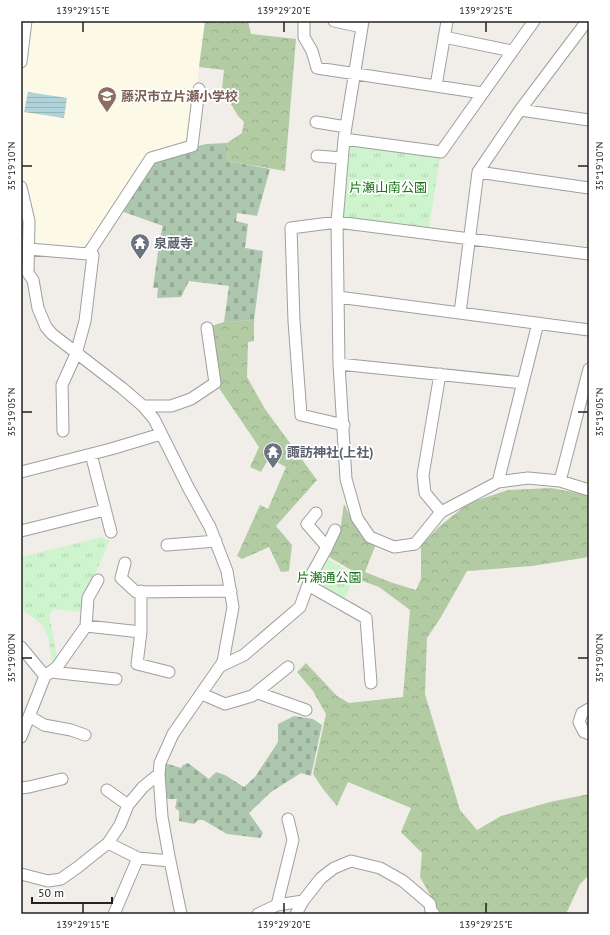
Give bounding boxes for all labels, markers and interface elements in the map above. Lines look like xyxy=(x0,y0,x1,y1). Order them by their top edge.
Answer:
text: 139°29'15"E xyxy=(56,4,110,17)
text: 139°29'20"E xyxy=(257,4,311,17)
text: 139°29'25"E xyxy=(459,4,513,17)
school or university icon: 藤沢市立片瀬小学校 xyxy=(96,85,118,113)
place label: 藤沢市立片瀬小学校 xyxy=(121,88,238,105)
text: 35°19'10"N xyxy=(5,141,18,191)
text: 35°19'10"N xyxy=(593,141,606,191)
park label: 片瀬山南公園 xyxy=(349,179,427,196)
temple icon: 泉蔵寺 xyxy=(129,232,151,260)
place label: 泉蔵寺 xyxy=(154,235,193,252)
text: 35°19'05"N xyxy=(5,387,18,437)
text: 35°19'05"N xyxy=(593,387,606,437)
temple icon: 諏訪神社(上社) xyxy=(262,441,284,469)
place label: 諏訪神社(上社) xyxy=(287,444,374,461)
park label: 片瀬通公園 xyxy=(296,569,362,586)
text: 35°19'00"N xyxy=(5,633,18,683)
text: 35°19'00"N xyxy=(593,633,606,683)
scale bar xyxy=(32,879,112,905)
text: 50 m xyxy=(38,885,64,900)
text: 139°29'15"E xyxy=(56,918,110,931)
text: 139°29'20"E xyxy=(257,918,311,931)
text: 139°29'25"E xyxy=(459,918,513,931)

